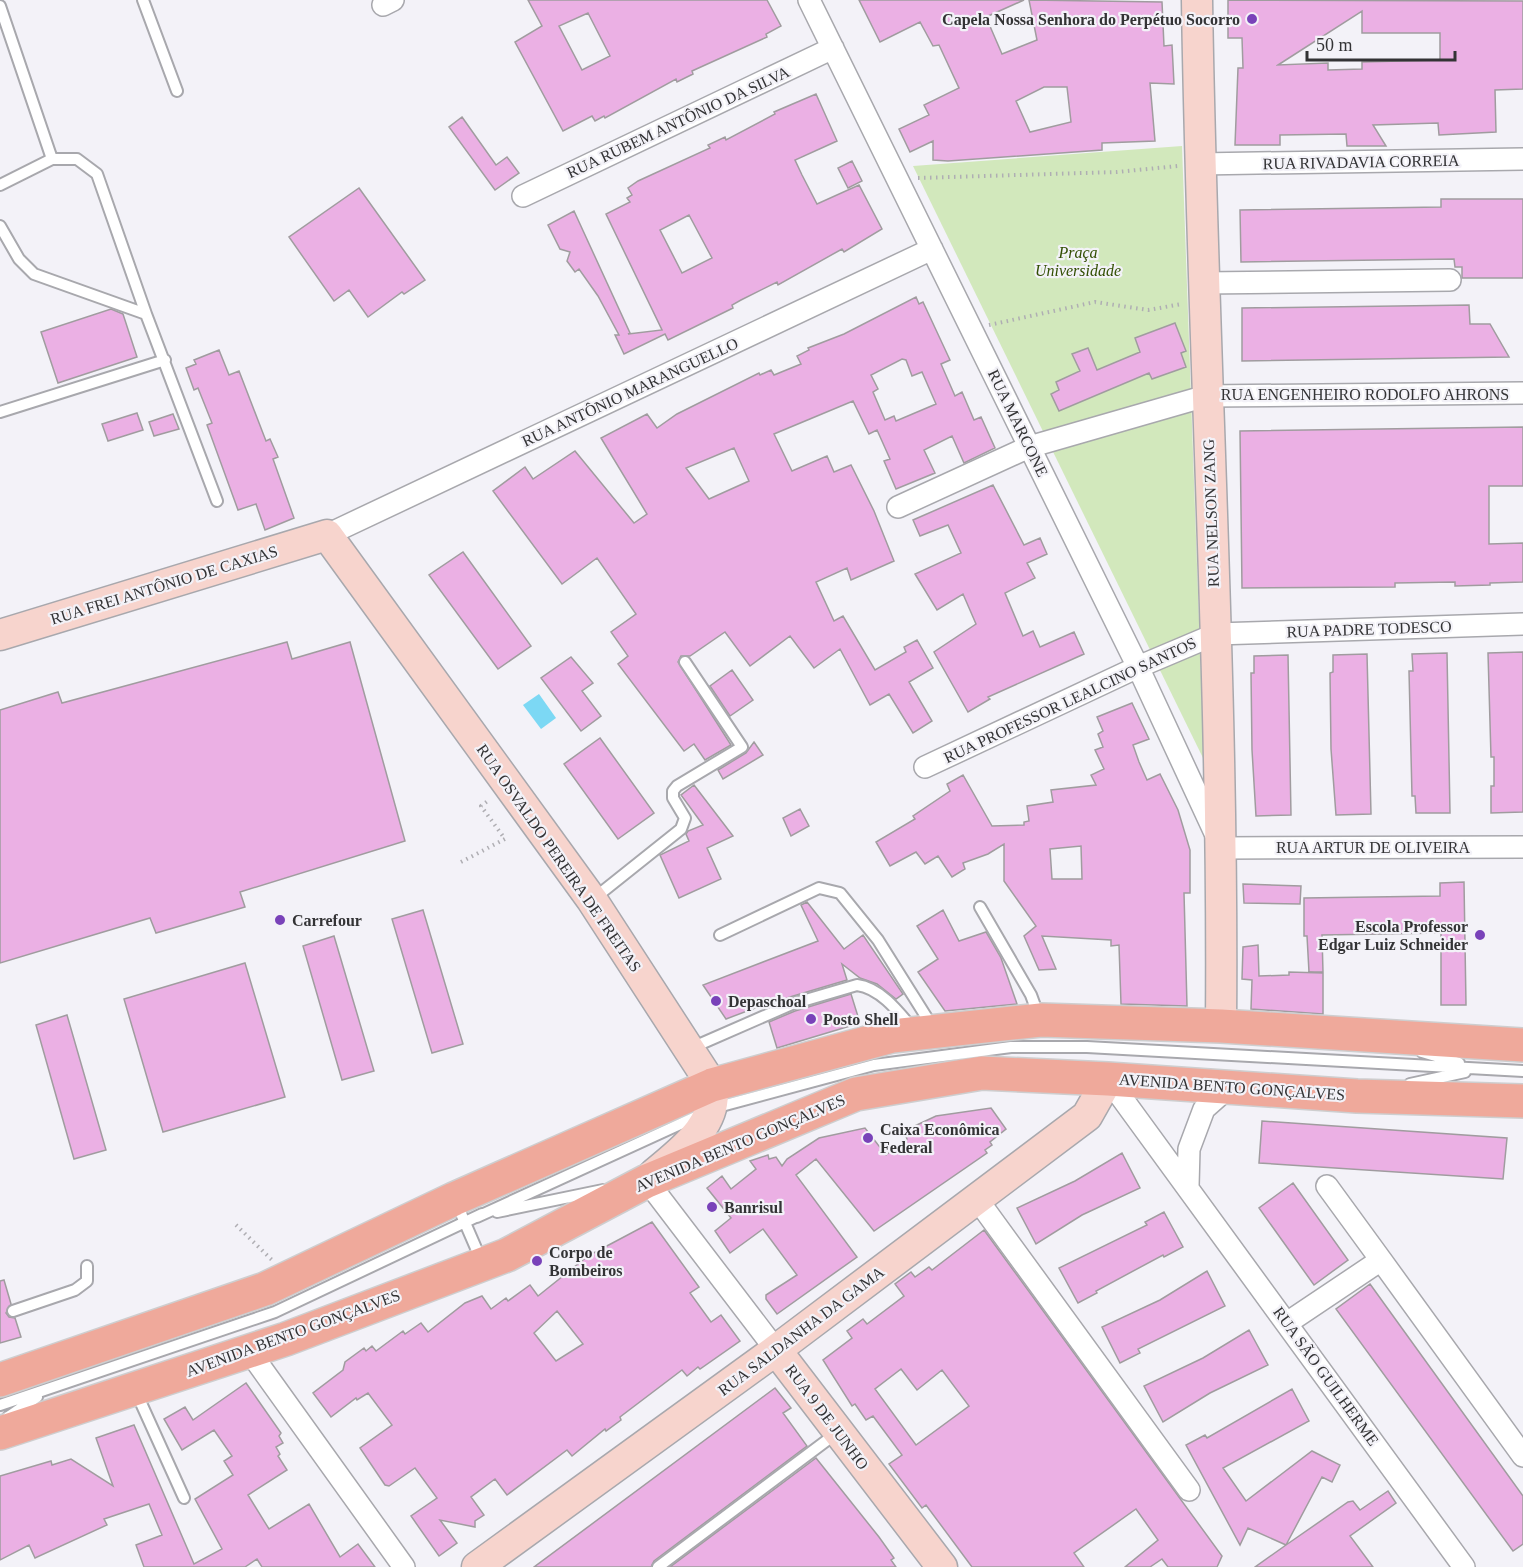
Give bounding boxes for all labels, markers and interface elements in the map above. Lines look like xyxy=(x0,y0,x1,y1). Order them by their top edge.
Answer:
place label: Capela Nossa Senhora do Perpétuo Socorro xyxy=(942,11,1240,29)
marker: Capela Nossa Senhora do Perpétuo Socorro xyxy=(1245,12,1259,26)
scale bar xyxy=(1307,24,1456,62)
text: 50 m xyxy=(1316,35,1353,55)
street label: RUA RUBEM ANTÔNIO DA SILVA xyxy=(564,62,792,181)
street label: RUA RIVADAVIA CORREIA xyxy=(1262,152,1460,172)
park label: Praça Universidade xyxy=(1035,244,1121,279)
street label: RUA ANTÔNIO MARANGUELLO xyxy=(519,333,741,450)
street label: RUA MARCONE xyxy=(985,367,1051,479)
street label: RUA ENGENHEIRO RODOLFO AHRONS xyxy=(1221,386,1509,403)
street label: RUA NELSON ZANG xyxy=(1200,438,1222,587)
street label: RUA FREI ANTÔNIO DE CAXIAS xyxy=(48,541,280,628)
street label: RUA PADRE TODESCO xyxy=(1286,618,1452,640)
street label: RUA PROFESSOR LEALCINO SANTOS xyxy=(941,634,1199,766)
street label: RUA OSVALDO PEREIRA DE FREITAS xyxy=(473,741,645,975)
street label: RUA ARTUR DE OLIVEIRA xyxy=(1276,839,1471,856)
place label: Carrefour xyxy=(292,912,362,929)
marker: Carrefour xyxy=(273,913,287,927)
place label: Escola Professor Edgar Luiz Schneider xyxy=(1318,918,1468,954)
marker: Escola Professor Edgar Luiz Schneider xyxy=(1473,928,1487,942)
place label: Depaschoal xyxy=(728,993,807,1011)
marker: Depaschoal xyxy=(709,994,723,1008)
place label: Posto Shell xyxy=(823,1011,899,1028)
marker: Posto Shell xyxy=(804,1012,818,1026)
street label: AVENIDA BENTO GONÇALVES xyxy=(1118,1071,1346,1104)
street label: AVENIDA BENTO GONÇALVES xyxy=(632,1091,848,1196)
place label: Caixa Econômica Federal xyxy=(880,1121,1000,1156)
marker: Caixa Econômica Federal xyxy=(861,1131,875,1145)
place label: Banrisul xyxy=(724,1199,783,1216)
marker: Banrisul xyxy=(705,1200,719,1214)
place label: Corpo de Bombeiros xyxy=(549,1244,622,1279)
marker: Corpo de Bombeiros xyxy=(530,1254,544,1268)
street label: RUA SALDANHA DA GAMA xyxy=(715,1263,888,1399)
street label: AVENIDA BENTO GONÇALVES xyxy=(184,1286,403,1381)
street label: RUA SÃO GUILHERME xyxy=(1270,1303,1382,1449)
street label: RUA 9 DE JUNHO xyxy=(782,1361,872,1473)

